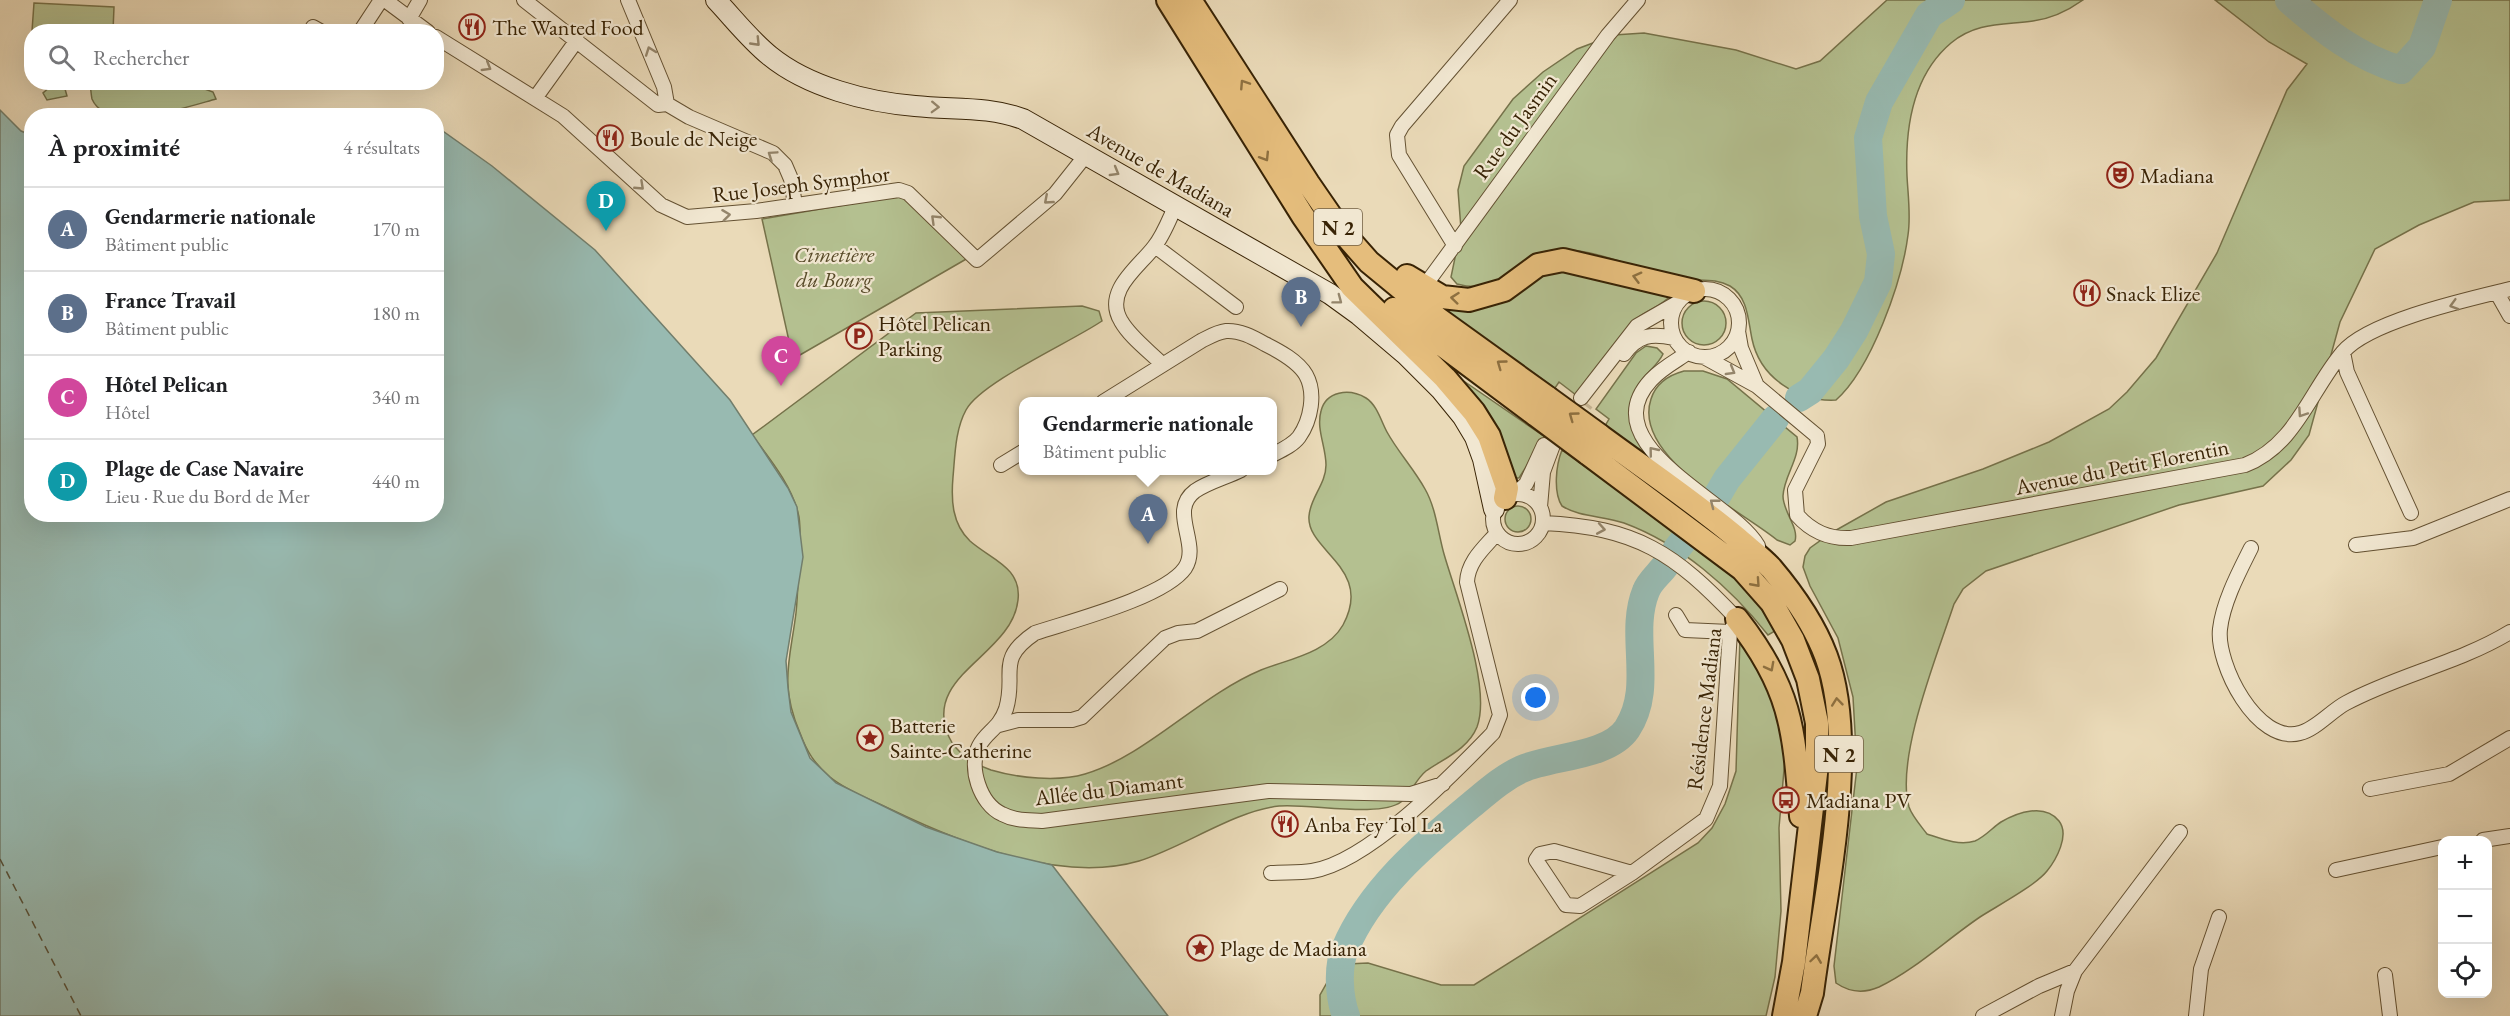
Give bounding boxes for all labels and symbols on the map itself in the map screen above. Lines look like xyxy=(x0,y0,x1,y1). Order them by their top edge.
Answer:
restaurant icon: The Wanted Food xyxy=(457,12,487,42)
place label: The Wanted Food xyxy=(492,13,645,42)
one-way arrow xyxy=(749,35,760,46)
one-way arrow xyxy=(645,46,658,57)
one-way arrow xyxy=(481,59,491,71)
street label: Rue du Jasmin xyxy=(1467,67,1564,185)
one-way arrow xyxy=(1240,80,1252,90)
one-way arrow xyxy=(931,101,940,113)
street label: Avenue de Madiana xyxy=(1081,116,1240,224)
restaurant icon: Boule de Neige xyxy=(595,123,625,153)
place label: Boule de Neige xyxy=(630,124,758,153)
one-way arrow xyxy=(767,151,778,162)
one-way arrow xyxy=(1257,151,1269,161)
street label: Rue Joseph Symphor xyxy=(711,159,892,209)
theatre icon: Madiana xyxy=(2105,160,2135,190)
place label: Madiana xyxy=(2140,161,2214,190)
one-way arrow xyxy=(1109,164,1119,176)
one-way arrow xyxy=(633,179,644,190)
pin: D xyxy=(586,182,626,231)
one-way arrow xyxy=(1045,193,1055,204)
one-way arrow xyxy=(721,209,730,221)
road number: N 2 xyxy=(1314,209,1362,245)
one-way arrow xyxy=(931,216,942,227)
park label: Cimetière du Bourg xyxy=(794,240,875,294)
one-way arrow xyxy=(1632,272,1642,285)
pin: B xyxy=(1282,278,1320,327)
restaurant icon: Snack Elize xyxy=(2072,278,2102,308)
place label: Snack Elize xyxy=(2106,279,2201,308)
one-way arrow xyxy=(1332,292,1343,303)
one-way arrow xyxy=(1450,293,1459,305)
one-way arrow xyxy=(2449,298,2459,310)
place label: Hôtel Pelican Parking xyxy=(878,309,992,363)
parking icon: Hôtel Pelican Parking xyxy=(844,321,874,351)
pin: C xyxy=(762,336,800,386)
one-way arrow xyxy=(1496,360,1507,371)
one-way arrow xyxy=(1725,364,1735,375)
one-way arrow xyxy=(2298,406,2309,417)
one-way arrow xyxy=(1569,413,1580,424)
street label: Avenue du Petit Florentin xyxy=(2012,432,2232,502)
one-way arrow xyxy=(1649,447,1660,458)
pin: A xyxy=(1128,494,1168,544)
one-way arrow xyxy=(1709,500,1720,511)
one-way arrow xyxy=(1596,523,1605,535)
one-way arrow xyxy=(1749,577,1760,587)
street label: Résidence Madiana xyxy=(1680,626,1728,792)
one-way arrow xyxy=(1763,660,1774,671)
your location xyxy=(1521,683,1550,712)
one-way arrow xyxy=(1831,698,1844,707)
place label: Batterie Sainte-Catherine xyxy=(890,711,1032,765)
place icon: Batterie Sainte-Catherine xyxy=(855,723,885,753)
road number: N 2 xyxy=(1815,736,1863,772)
street label: Allée du Diamant xyxy=(1032,765,1185,813)
bus stop icon: Madiana PV xyxy=(1771,785,1801,815)
place label: Madiana PV xyxy=(1806,786,1911,815)
restaurant icon: Anba Fey Tol La xyxy=(1270,809,1300,839)
place label: Anba Fey Tol La xyxy=(1303,810,1443,839)
place icon: Plage de Madiana xyxy=(1185,933,1215,963)
place label: Plage de Madiana xyxy=(1220,934,1367,963)
one-way arrow xyxy=(1810,954,1822,963)

